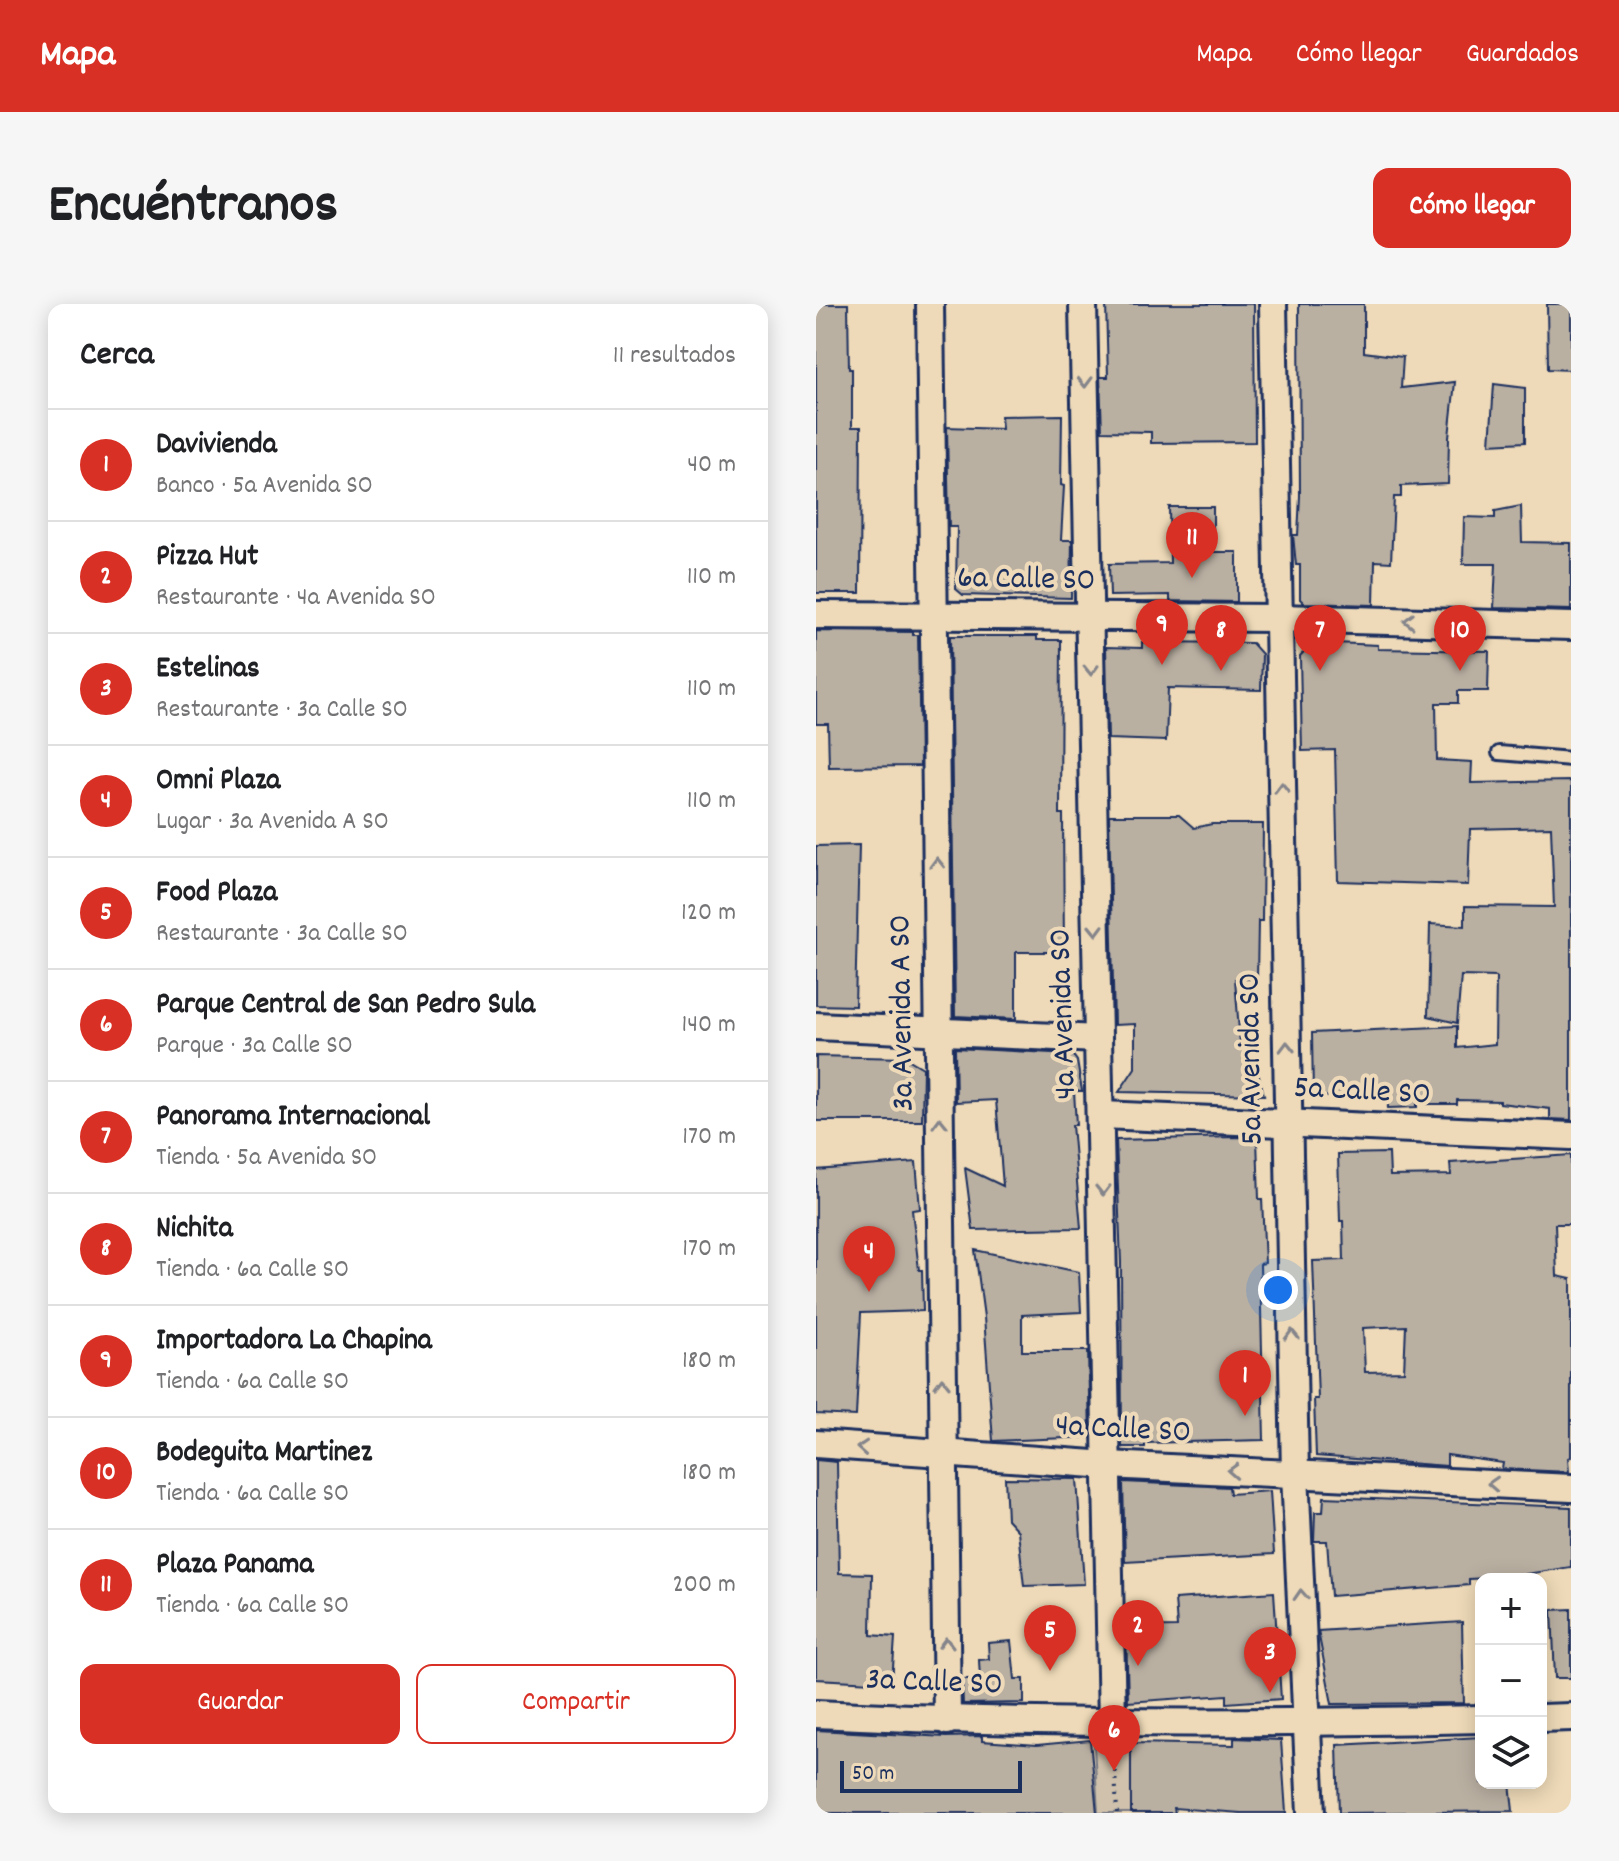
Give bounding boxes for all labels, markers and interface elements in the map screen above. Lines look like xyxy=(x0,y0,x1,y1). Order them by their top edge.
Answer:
text: Mapa xyxy=(40,29,115,84)
text: Mapa xyxy=(1196,36,1252,76)
text: Cómo llegar xyxy=(1296,36,1422,76)
text: Guardados xyxy=(1466,36,1579,76)
text: Encuéntranos xyxy=(48,168,338,248)
button: Cómo llegar xyxy=(1373,168,1571,248)
text: Cerca xyxy=(80,332,154,381)
text: 11 resultados xyxy=(613,338,736,375)
one-way arrow xyxy=(1076,376,1094,389)
text: Davivienda xyxy=(156,425,277,468)
text: 1 xyxy=(103,447,109,484)
text: 40 m xyxy=(687,447,736,484)
text: Banco · 5a Avenida SO xyxy=(156,468,373,505)
pin: 11 xyxy=(1166,512,1218,578)
text: Pizza Hut xyxy=(156,537,258,580)
street label: 6a Calle SO xyxy=(957,557,1095,605)
text: 2 xyxy=(100,559,112,596)
text: 110 m xyxy=(687,559,736,596)
text: Restaurante · 4a Avenida SO xyxy=(156,580,436,617)
pin: 9 xyxy=(1136,599,1188,665)
pin: 8 xyxy=(1195,605,1247,671)
pin: 7 xyxy=(1294,605,1346,671)
pin: 10 xyxy=(1434,605,1486,671)
one-way arrow xyxy=(1402,613,1415,630)
text: Estelinas xyxy=(156,649,260,692)
one-way arrow xyxy=(1082,664,1099,677)
text: 3 xyxy=(100,671,112,708)
text: 110 m xyxy=(687,671,736,708)
text: Restaurante · 3a Calle SO xyxy=(156,692,408,729)
text: Omni Plaza xyxy=(156,761,280,804)
one-way arrow xyxy=(1273,781,1291,793)
text: 4 xyxy=(101,783,111,820)
text: 110 m xyxy=(687,783,736,820)
text: Lugar · 3a Avenida A SO xyxy=(156,804,389,841)
one-way arrow xyxy=(928,856,945,869)
text: Food Plaza xyxy=(156,873,277,916)
text: 5 xyxy=(100,895,112,932)
text: 120 m xyxy=(681,895,736,932)
street label: 3a Avenida A SO xyxy=(879,914,929,1112)
text: Restaurante · 3a Calle SO xyxy=(156,916,408,953)
one-way arrow xyxy=(1087,924,1105,937)
street label: 4a Avenida SO xyxy=(1039,928,1091,1100)
street label: 5a Avenida SO xyxy=(1228,972,1278,1146)
text: Parque Central de San Pedro Sula xyxy=(156,985,535,1028)
text: 6 xyxy=(100,1007,112,1044)
text: 140 m xyxy=(682,1007,736,1044)
text: Parque · 3a Calle SO xyxy=(156,1028,353,1065)
one-way arrow xyxy=(1278,1040,1296,1053)
street label: 5a Calle SO xyxy=(1292,1066,1432,1120)
text: Panorama Internacional xyxy=(156,1097,430,1140)
one-way arrow xyxy=(931,1116,948,1129)
text: 7 xyxy=(101,1119,111,1156)
text: 170 m xyxy=(682,1119,736,1156)
text: Tienda · 5a Avenida SO xyxy=(156,1140,377,1177)
one-way arrow xyxy=(1094,1184,1112,1197)
text: Nichita xyxy=(156,1209,233,1252)
pin: 4 xyxy=(843,1226,895,1292)
text: 8 xyxy=(101,1231,111,1268)
text: 170 m xyxy=(682,1231,736,1268)
text: Tienda · 6a Calle SO xyxy=(156,1252,349,1289)
your location xyxy=(1258,1270,1298,1310)
text: Importadora La Chapina xyxy=(156,1321,432,1364)
one-way arrow xyxy=(1284,1328,1301,1341)
text: 9 xyxy=(100,1343,112,1380)
text: 180 m xyxy=(682,1343,736,1380)
pin: 1 xyxy=(1219,1350,1271,1416)
text: Tienda · 6a Calle SO xyxy=(156,1364,349,1401)
one-way arrow xyxy=(934,1376,951,1389)
street label: 4a Calle SO xyxy=(1054,1404,1192,1458)
text: Bodeguita Martinez xyxy=(156,1433,372,1476)
one-way arrow xyxy=(855,1440,868,1457)
text: 10 xyxy=(96,1455,116,1492)
text: 180 m xyxy=(682,1455,736,1492)
one-way arrow xyxy=(1226,1463,1239,1480)
text: Tienda · 6a Calle SO xyxy=(156,1476,349,1513)
one-way arrow xyxy=(1486,1476,1499,1493)
text: Plaza Panama xyxy=(156,1545,313,1588)
text: 11 xyxy=(100,1567,112,1604)
text: 200 m xyxy=(672,1567,736,1604)
map controls xyxy=(1475,1573,1547,1789)
button: + xyxy=(1475,1573,1547,1645)
text: Tienda · 6a Calle SO xyxy=(156,1588,349,1625)
one-way arrow xyxy=(1293,1588,1310,1601)
pin: 2 xyxy=(1112,1600,1164,1666)
pin: 5 xyxy=(1024,1605,1076,1671)
pin: 3 xyxy=(1244,1627,1296,1693)
one-way arrow xyxy=(937,1636,954,1649)
button: − xyxy=(1475,1645,1547,1717)
street label: 3a Calle SO xyxy=(865,1659,1003,1709)
button: Guardar xyxy=(80,1664,400,1744)
button: Compartir xyxy=(416,1664,736,1744)
pin: 6 xyxy=(1088,1705,1140,1771)
button: layers xyxy=(1475,1717,1547,1789)
scale bar xyxy=(840,1757,1022,1793)
text: 50 m xyxy=(852,1759,894,1790)

